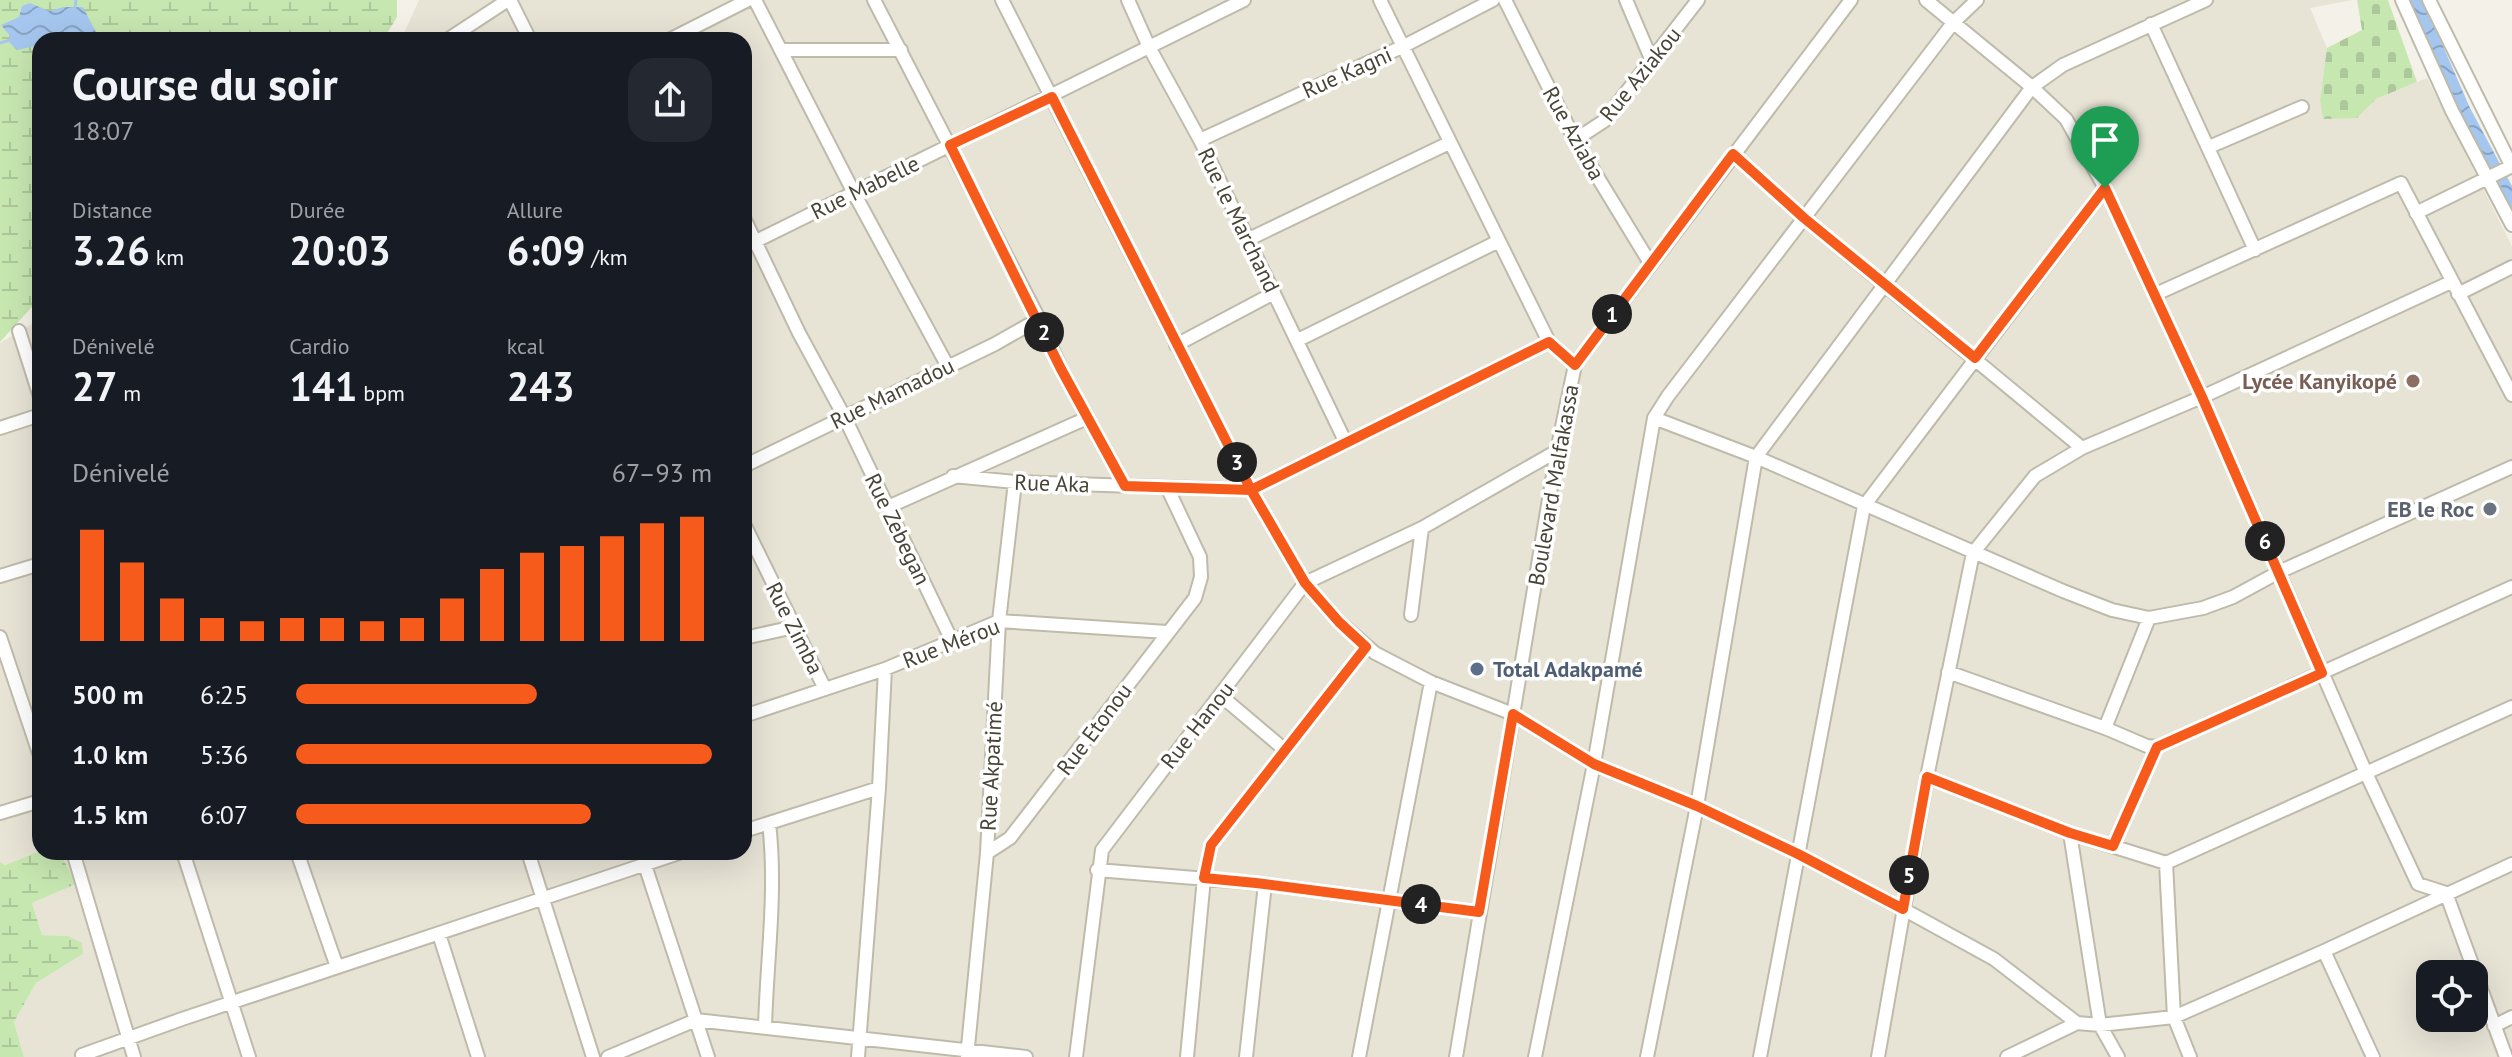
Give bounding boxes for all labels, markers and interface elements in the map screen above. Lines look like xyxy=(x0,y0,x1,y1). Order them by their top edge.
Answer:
street label: Rue Aziakou xyxy=(1593,21,1687,127)
street label: Rue Kagni xyxy=(1298,40,1396,104)
text: Course du soir xyxy=(72,55,338,112)
button: share xyxy=(628,58,712,142)
street label: Rue Aziaba xyxy=(1537,81,1611,185)
pin xyxy=(2071,106,2139,188)
text: 18:07 xyxy=(72,114,134,147)
icon: arrive xyxy=(2083,118,2127,162)
street label: Rue le Marchand xyxy=(1192,143,1286,297)
street label: Rue Mabelle xyxy=(806,149,924,225)
text: Distance xyxy=(72,196,153,224)
text: Durée xyxy=(289,196,345,224)
text: Allure xyxy=(507,196,563,224)
text: 3.26 xyxy=(72,224,150,276)
text: 20:03 xyxy=(289,224,391,276)
text: 6:09 xyxy=(507,224,585,276)
text: km xyxy=(150,243,184,271)
text: /km xyxy=(585,243,628,271)
pin: 1 xyxy=(1592,294,1632,334)
text: 1 xyxy=(1606,300,1618,328)
pin: 2 xyxy=(1024,312,1064,352)
text: 2 xyxy=(1038,318,1050,346)
text: Dénivelé xyxy=(72,332,155,360)
text: Cardio xyxy=(289,332,349,360)
text: kcal xyxy=(507,332,544,360)
street label: Rue Mamadou xyxy=(825,351,959,435)
text: 27 xyxy=(72,360,117,412)
text: 141 xyxy=(289,360,357,412)
text: 243 xyxy=(507,360,575,412)
place label: Lycée Kanyikopé xyxy=(2242,367,2397,395)
marker: Lycée Kanyikopé xyxy=(2404,372,2422,390)
text: m xyxy=(117,379,141,407)
text: bpm xyxy=(357,379,405,407)
street label: Boulevard Malfakassa xyxy=(1522,382,1584,588)
pin: 3 xyxy=(1217,442,1257,482)
text: 3 xyxy=(1231,448,1243,476)
text: Dénivelé xyxy=(72,456,170,489)
text: 67–93 m xyxy=(612,456,712,489)
street label: Rue Aka xyxy=(1014,468,1090,498)
street label: Rue Zebegan xyxy=(859,469,937,589)
place label: EB le Roc xyxy=(2387,495,2474,523)
marker: EB le Roc xyxy=(2481,500,2499,518)
pin: 6 xyxy=(2245,521,2285,561)
text: 6 xyxy=(2259,527,2271,555)
street label: Rue Zimba xyxy=(760,577,830,679)
street label: Rue Mérou xyxy=(899,612,1003,674)
place label: Total Adakpamé xyxy=(1493,655,1643,683)
marker: Total Adakpamé xyxy=(1468,660,1486,678)
street label: Rue Hanou xyxy=(1154,676,1240,774)
street label: Rue Etonou xyxy=(1050,677,1138,781)
text: 500 m xyxy=(72,678,144,711)
text: 6:25 xyxy=(200,678,248,711)
street label: Rue Akpatimé xyxy=(974,701,1008,831)
text: 1.0 km xyxy=(72,738,148,771)
text: 5:36 xyxy=(200,738,248,771)
text: 1.5 km xyxy=(72,798,148,831)
text: 6:07 xyxy=(200,798,248,831)
pin: 5 xyxy=(1889,855,1929,895)
text: 5 xyxy=(1903,861,1915,889)
pin: 4 xyxy=(1401,884,1441,924)
text: 4 xyxy=(1415,890,1427,918)
map controls xyxy=(2416,960,2488,1032)
button: locate xyxy=(2416,960,2488,1032)

